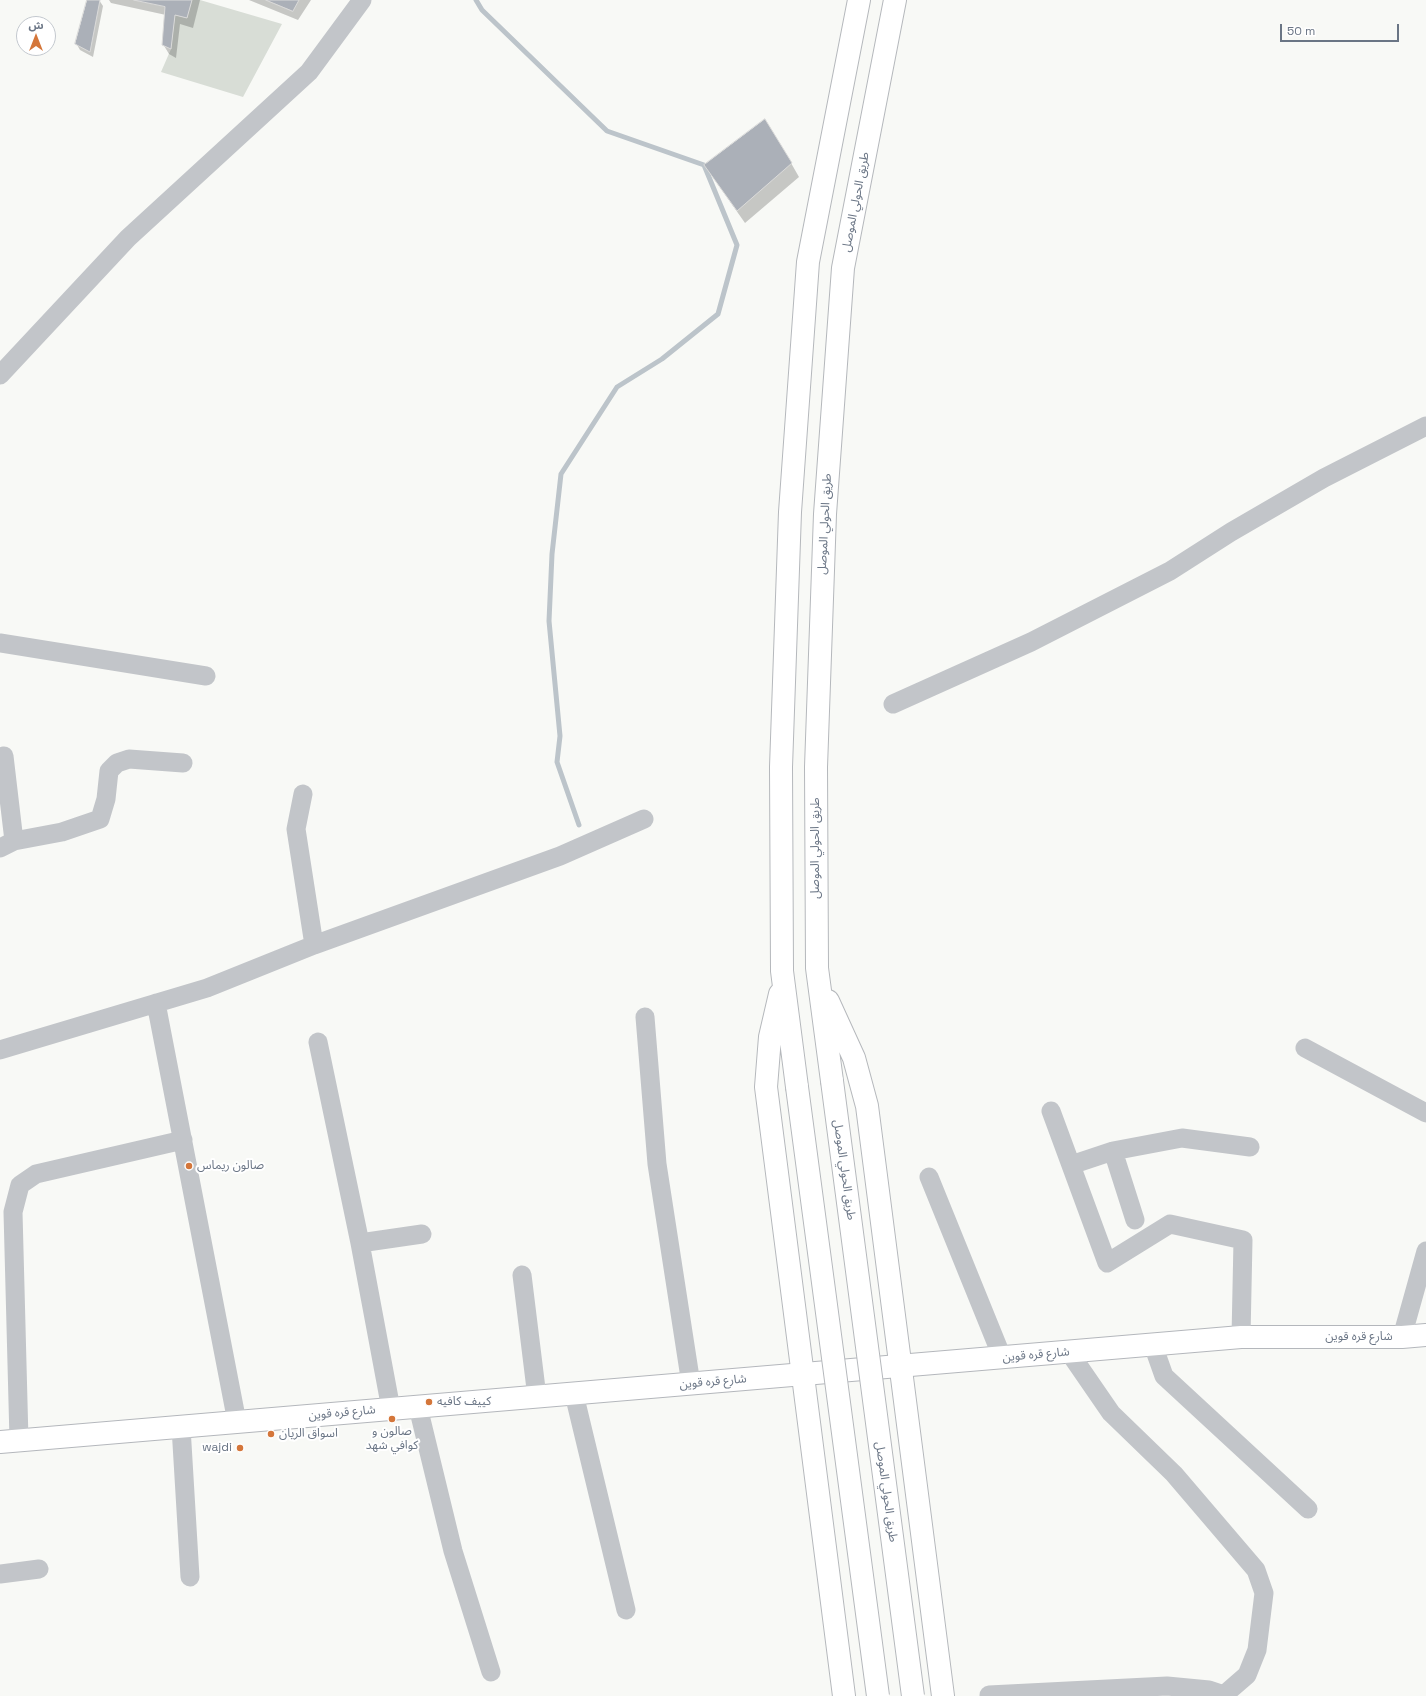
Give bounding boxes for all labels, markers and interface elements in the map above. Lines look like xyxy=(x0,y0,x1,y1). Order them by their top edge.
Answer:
north arrow xyxy=(16,16,56,56)
scale bar xyxy=(1282,16,1401,42)
text: ش xyxy=(28,18,44,32)
text: 50 m xyxy=(1287,23,1315,39)
street label: طريق الحولي الموصل xyxy=(839,151,873,253)
street label: طريق الحولي الموصل xyxy=(815,473,835,575)
street label: طريق الحولي الموصل xyxy=(809,797,823,899)
street label: طريق الحولي الموصل xyxy=(830,1119,858,1221)
place label: صالون ريماس xyxy=(197,1159,264,1173)
marker: صالون ريماس xyxy=(184,1161,194,1171)
street label: شارع قره قوين xyxy=(1325,1330,1393,1344)
street label: شارع قره قوين xyxy=(1002,1345,1070,1365)
street label: شارع قره قوين xyxy=(679,1372,747,1392)
place label: كييف كافيه xyxy=(437,1395,491,1409)
marker: كييف كافيه xyxy=(424,1397,434,1407)
street label: شارع قره قوين xyxy=(308,1403,376,1423)
marker: صالون و كوافي شهد xyxy=(387,1414,397,1424)
place label: صالون و كوافي شهد xyxy=(366,1425,418,1453)
place label: اسواق الريان xyxy=(279,1427,338,1441)
marker: اسواق الريان xyxy=(266,1429,276,1439)
place label: wajdi xyxy=(202,1441,232,1455)
street label: طريق الحولي الموصل xyxy=(872,1441,900,1543)
marker: wajdi xyxy=(235,1443,245,1453)

